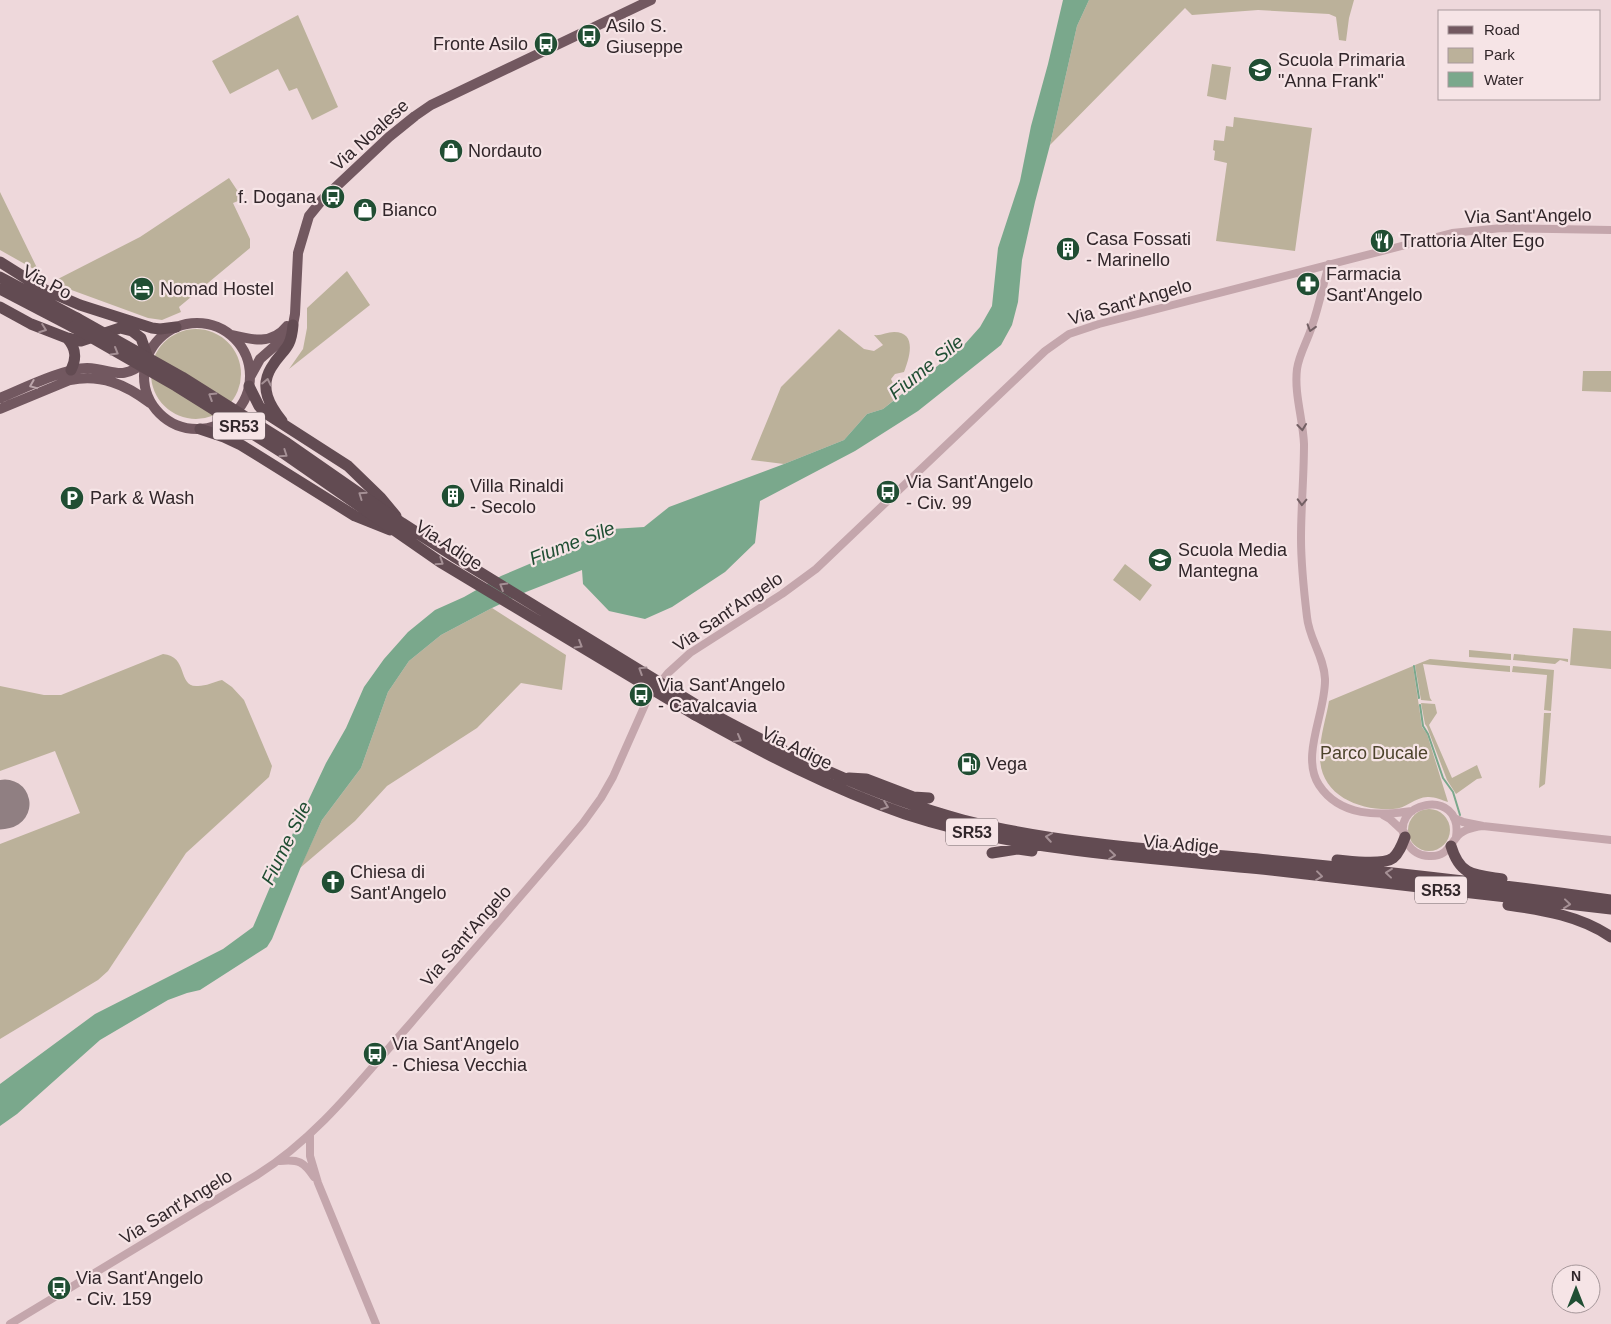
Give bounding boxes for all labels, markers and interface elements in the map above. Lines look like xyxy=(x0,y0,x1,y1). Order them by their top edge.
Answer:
legend xyxy=(1438,10,1601,100)
place label: Asilo S. Giuseppe xyxy=(606,16,683,57)
text: Road xyxy=(1484,21,1520,38)
bus stop icon: Asilo S. Giuseppe xyxy=(576,23,602,49)
bus stop icon: Fronte Asilo xyxy=(533,31,559,57)
place label: Fronte Asilo xyxy=(433,34,528,54)
text: Park xyxy=(1484,46,1515,63)
place label: Scuola Primaria "Anna Frank" xyxy=(1278,50,1406,91)
school or university icon: Scuola Primaria "Anna Frank" xyxy=(1247,57,1273,83)
text: Water xyxy=(1484,71,1523,88)
street label: Via Noalese xyxy=(327,95,413,175)
shop icon: Nordauto xyxy=(438,138,464,164)
place label: Nordauto xyxy=(468,141,542,161)
bus stop icon: f. Dogana xyxy=(320,184,346,210)
place label: f. Dogana xyxy=(238,187,317,207)
shop icon: Bianco xyxy=(352,197,378,223)
place label: Bianco xyxy=(382,200,437,220)
street label: Via Sant'Angelo xyxy=(1464,205,1592,227)
restaurant icon: Trattoria Alter Ego xyxy=(1369,228,1395,254)
place label: Casa Fossati - Marinello xyxy=(1086,229,1191,270)
place label: Trattoria Alter Ego xyxy=(1400,231,1544,251)
building icon: Casa Fossati - Marinello xyxy=(1055,236,1081,262)
street label: Via Po xyxy=(19,261,75,303)
place label: Farmacia Sant'Angelo xyxy=(1326,264,1423,305)
pharmacy icon: Farmacia Sant'Angelo xyxy=(1295,271,1321,297)
street label: Via Sant'Angelo xyxy=(1066,275,1194,329)
hotel icon: Nomad Hostel xyxy=(129,276,155,302)
place label: Nomad Hostel xyxy=(160,279,274,299)
one-way arrow xyxy=(39,323,47,333)
one-way arrow xyxy=(1307,323,1317,332)
water label: Fiume Sile xyxy=(885,331,967,403)
one-way arrow xyxy=(110,345,119,355)
one-way arrow xyxy=(262,377,272,386)
one-way arrow xyxy=(29,379,38,389)
one-way arrow xyxy=(209,393,218,402)
road number: SR53 xyxy=(213,412,265,440)
one-way arrow xyxy=(1296,423,1307,431)
one-way arrow xyxy=(278,448,288,457)
place label: Via Sant'Angelo - Civ. 99 xyxy=(906,472,1033,513)
place label: Villa Rinaldi - Secolo xyxy=(470,476,564,517)
bus stop icon: Via Sant'Angelo - Civ. 99 xyxy=(875,479,901,505)
building icon: Villa Rinaldi - Secolo xyxy=(440,483,466,509)
parking icon: Park & Wash xyxy=(59,485,85,511)
place label: Park & Wash xyxy=(90,488,194,508)
one-way arrow xyxy=(359,492,368,501)
one-way arrow xyxy=(1297,498,1308,506)
street label: Via Adige xyxy=(412,516,486,574)
water label: Fiume Sile xyxy=(526,517,618,569)
place label: Scuola Media Mantegna xyxy=(1178,540,1288,581)
school or university icon: Scuola Media Mantegna xyxy=(1147,547,1173,573)
one-way arrow xyxy=(434,556,444,565)
street label: Via Sant'Angelo xyxy=(670,568,786,656)
one-way arrow xyxy=(500,583,509,593)
one-way arrow xyxy=(574,639,583,649)
one-way arrow xyxy=(639,667,648,677)
place label: Via Sant'Angelo - Cavalcavia xyxy=(658,675,785,716)
bus stop icon: Via Sant'Angelo - Cavalcavia xyxy=(628,682,654,708)
street label: Via Adige xyxy=(759,722,835,774)
one-way arrow xyxy=(732,733,741,743)
park label: Parco Ducale xyxy=(1320,743,1428,763)
fuel station icon: Vega xyxy=(956,751,982,777)
place label: Vega xyxy=(986,754,1028,774)
water label: Fiume Sile xyxy=(257,798,315,888)
one-way arrow xyxy=(880,800,889,810)
road number: SR53 xyxy=(946,819,998,846)
street label: Via Adige xyxy=(1142,831,1220,857)
one-way arrow xyxy=(1045,832,1053,843)
one-way arrow xyxy=(1108,849,1116,860)
place label: Chiesa di Sant'Angelo xyxy=(350,862,447,903)
one-way arrow xyxy=(1384,868,1392,879)
church icon: Chiesa di Sant'Angelo xyxy=(320,869,346,895)
one-way arrow xyxy=(1315,870,1323,881)
road number: SR53 xyxy=(1415,876,1467,904)
street label: Via Sant'Angelo xyxy=(417,881,515,991)
one-way arrow xyxy=(1563,898,1571,909)
place label: Via Sant'Angelo - Chiesa Vecchia xyxy=(392,1034,528,1075)
bus stop icon: Via Sant'Angelo - Chiesa Vecchia xyxy=(362,1041,388,1067)
street label: Via Sant'Angelo xyxy=(116,1166,236,1248)
north arrow xyxy=(1551,1264,1601,1314)
place label: Via Sant'Angelo - Civ. 159 xyxy=(76,1268,203,1309)
text: N xyxy=(1571,1268,1581,1284)
bus stop icon: Via Sant'Angelo - Civ. 159 xyxy=(46,1275,72,1301)

